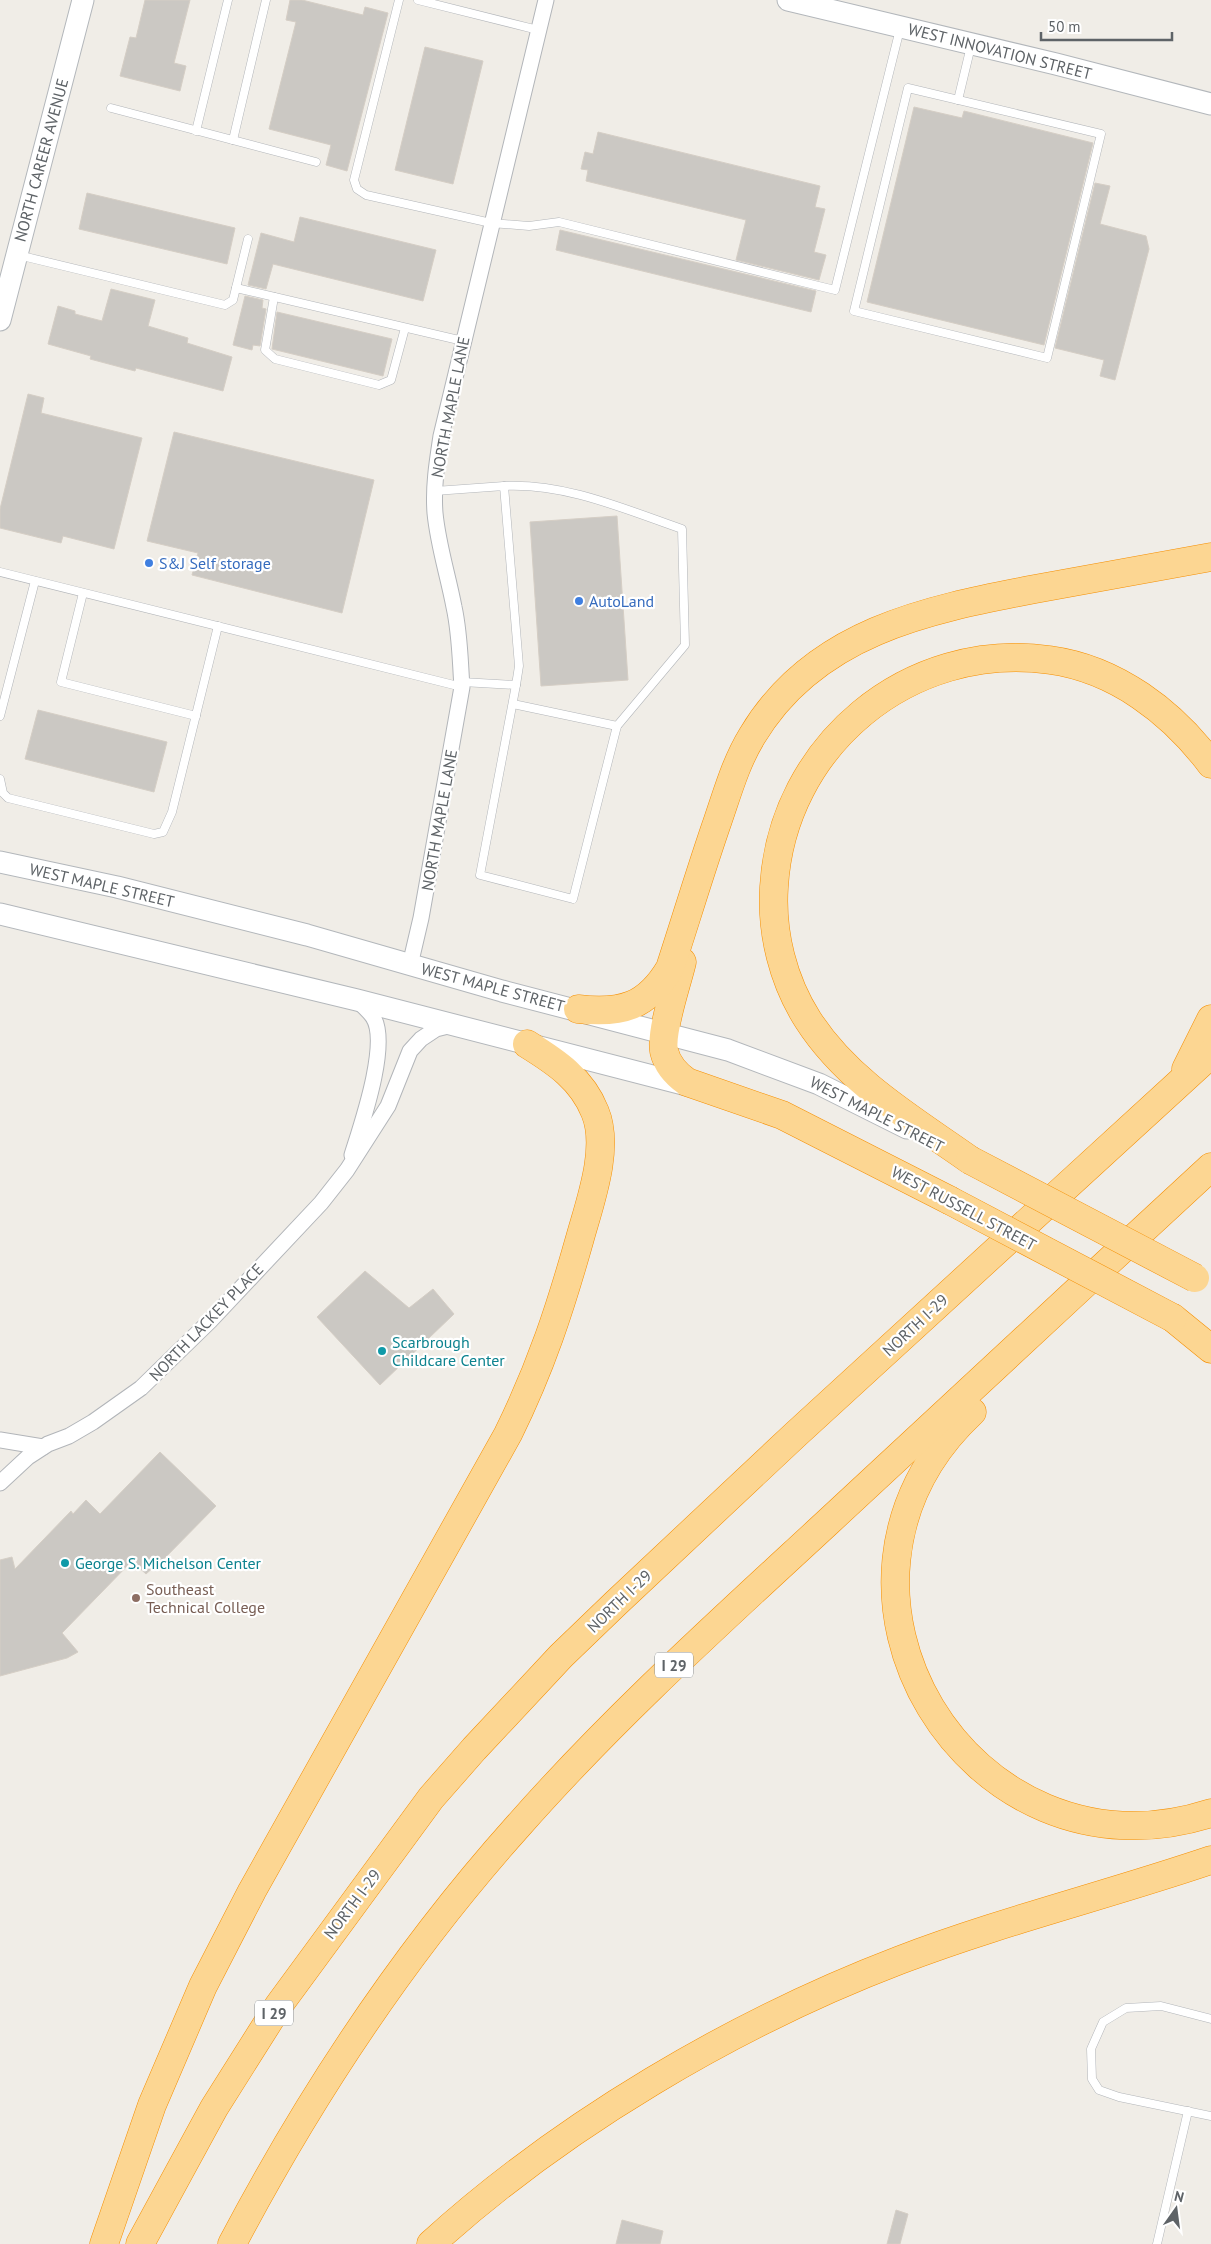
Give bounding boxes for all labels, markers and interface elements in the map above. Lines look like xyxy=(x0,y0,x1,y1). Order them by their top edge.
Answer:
scale bar xyxy=(1041,10,1172,42)
text: 50 m xyxy=(1048,17,1081,36)
street label: WEST INNOVATION STREET xyxy=(906,18,1094,84)
street label: NORTH CAREER AVENUE xyxy=(10,76,72,244)
street label: NORTH MAPLE LANE xyxy=(427,335,473,479)
place label: S&J Self storage xyxy=(159,553,271,573)
marker: S&J Self storage xyxy=(143,557,155,569)
place label: AutoLand xyxy=(589,591,654,611)
marker: AutoLand xyxy=(573,595,585,607)
street label: NORTH MAPLE LANE xyxy=(417,748,461,892)
street label: WEST MAPLE STREET xyxy=(28,859,176,911)
street label: WEST MAPLE STREET xyxy=(419,958,567,1016)
street label: WEST MAPLE STREET xyxy=(807,1072,948,1157)
street label: WEST RUSSELL STREET xyxy=(888,1161,1040,1255)
street label: NORTH LACKEY PLACE xyxy=(145,1259,267,1385)
street label: NORTH I-29 xyxy=(878,1290,952,1360)
place label: Scarbrough Childcare Center xyxy=(392,1332,505,1370)
marker: Scarbrough Childcare Center xyxy=(376,1345,388,1357)
place label: George S. Michelson Center xyxy=(75,1553,262,1573)
marker: George S. Michelson Center xyxy=(59,1557,71,1569)
street label: NORTH I-29 xyxy=(583,1565,655,1637)
place label: Southeast Technical College xyxy=(146,1579,265,1617)
marker: Southeast Technical College xyxy=(130,1592,142,1604)
road number: I 29 xyxy=(655,1652,693,1678)
street label: NORTH I-29 xyxy=(319,1865,385,1943)
road number: I 29 xyxy=(255,2000,293,2026)
north arrow xyxy=(1151,2184,1201,2234)
text: N xyxy=(1173,2187,1186,2206)

